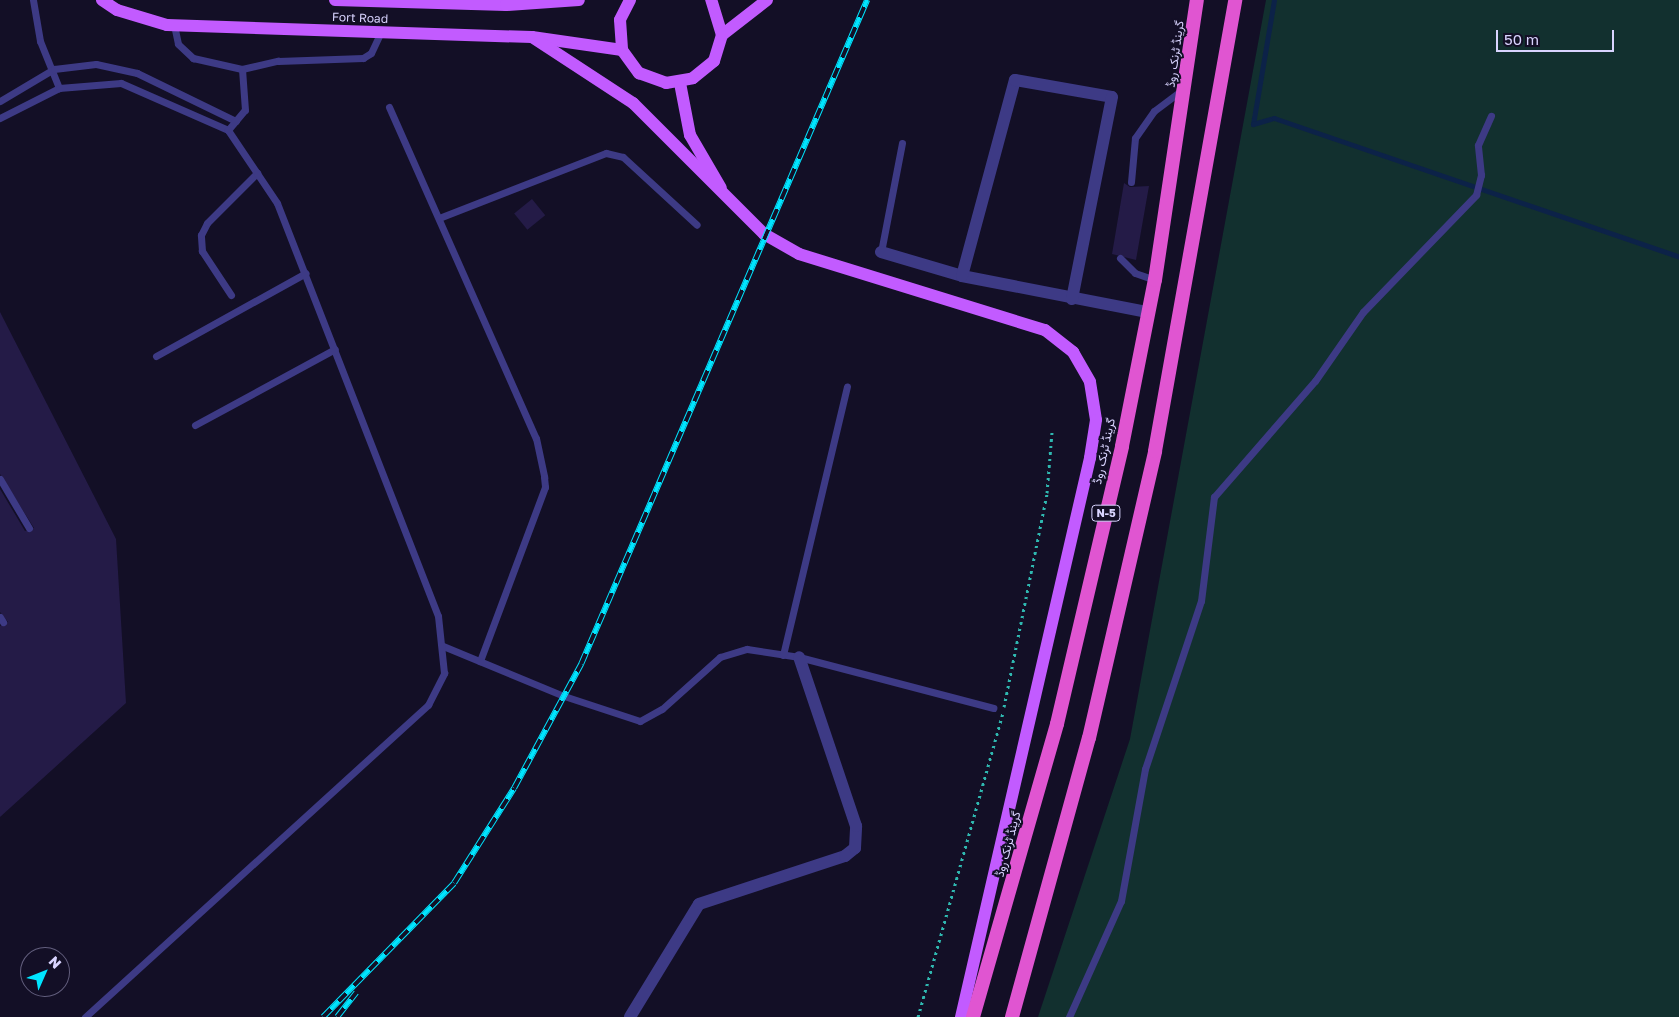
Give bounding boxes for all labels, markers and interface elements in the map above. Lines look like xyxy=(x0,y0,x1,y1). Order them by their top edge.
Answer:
street label: Fort Road xyxy=(332,10,388,26)
street label: گرینڈ ٹرنک روڈ xyxy=(1163,20,1187,88)
scale bar xyxy=(1499,20,1616,52)
text: 50 m xyxy=(1504,30,1539,48)
street label: گرینڈ ٹرنک روڈ xyxy=(1090,417,1118,485)
road number: N-5 xyxy=(1091,504,1121,522)
street label: گرینڈ ٹرنک روڈ xyxy=(992,810,1024,878)
north arrow xyxy=(20,947,70,997)
text: N xyxy=(46,952,65,972)

